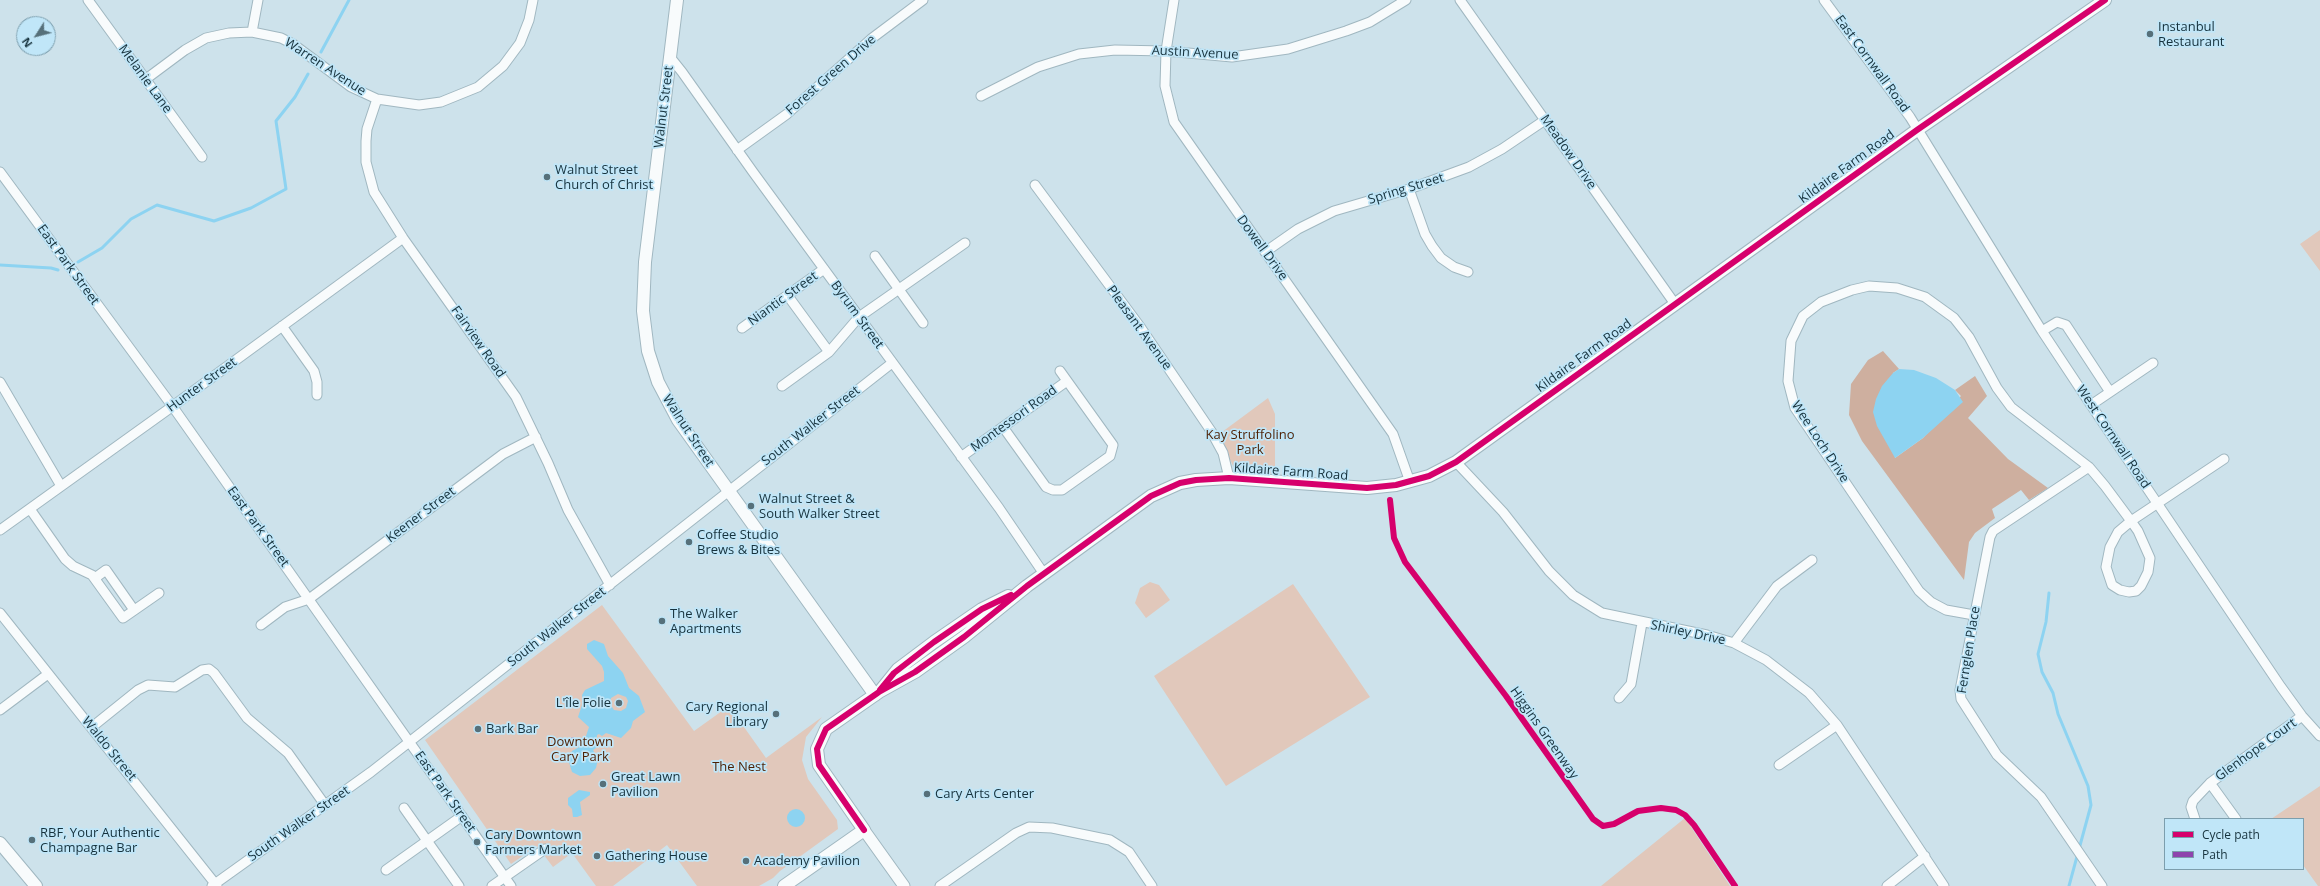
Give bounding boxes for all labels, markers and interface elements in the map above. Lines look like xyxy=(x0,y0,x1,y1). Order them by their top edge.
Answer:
street label: East Cornwall Road xyxy=(1832,12,1912,116)
north arrow xyxy=(16,16,56,56)
place label: Instanbul Restaurant xyxy=(2158,19,2224,50)
marker: Instanbul Restaurant xyxy=(2145,29,2155,39)
street label: Forest Green Drive xyxy=(783,32,879,118)
text: N xyxy=(18,35,35,51)
street label: Warren Avenue xyxy=(281,35,369,99)
street label: Melanie Lane xyxy=(115,42,175,116)
street label: Austin Avenue xyxy=(1151,43,1239,63)
street label: Walnut Street xyxy=(651,65,677,149)
street label: Meadow Drive xyxy=(1537,112,1599,192)
street label: Kildaire Farm Road xyxy=(1796,127,1898,207)
place label: Walnut Street Church of Christ xyxy=(555,162,653,193)
street label: Spring Street xyxy=(1366,170,1446,208)
marker: Walnut Street Church of Christ xyxy=(542,172,552,182)
street label: Dowell Drive xyxy=(1233,213,1291,283)
street label: East Park Street xyxy=(34,222,102,308)
street label: Niantic Street xyxy=(745,269,821,329)
street label: Byrum Street xyxy=(827,278,887,352)
street label: Pleasant Avenue xyxy=(1103,283,1175,373)
street label: Fairview Road xyxy=(447,303,509,381)
street label: Kildaire Farm Road xyxy=(1533,316,1635,396)
street label: Hunter Street xyxy=(164,354,240,416)
street label: West Cornwall Road xyxy=(2073,382,2153,492)
street label: South Walker Street xyxy=(759,383,863,469)
street label: Montessori Road xyxy=(968,383,1060,455)
street label: Walnut Street xyxy=(659,392,717,470)
street label: Wee Loch Drive xyxy=(1788,398,1852,486)
park label: Kay Struffolino Park xyxy=(1205,427,1295,458)
street label: Kildaire Farm Road xyxy=(1233,460,1349,484)
street label: East Park Street xyxy=(224,484,292,570)
street label: Keener Street xyxy=(383,484,459,546)
place label: Walnut Street & South Walker Street xyxy=(759,491,880,522)
marker: Walnut Street & South Walker Street xyxy=(746,501,756,511)
place label: Coffee Studio Brews & Bites xyxy=(697,527,780,558)
marker: Coffee Studio Brews & Bites xyxy=(684,537,694,547)
street label: South Walker Street xyxy=(505,584,609,670)
street label: Fernglen Place xyxy=(1954,605,1984,695)
place label: The Walker Apartments xyxy=(670,606,741,637)
marker: The Walker Apartments xyxy=(657,616,667,626)
street label: Shirley Drive xyxy=(1649,617,1727,649)
street label: Higgins Greenway xyxy=(1506,684,1582,782)
place label: L'île Folie xyxy=(556,695,611,711)
marker: L'île Folie xyxy=(614,698,624,708)
place label: Cary Regional Library xyxy=(685,699,768,730)
marker: Cary Regional Library xyxy=(771,709,781,719)
street label: Waldo Street xyxy=(78,714,140,784)
street label: Glenhope Court xyxy=(2212,715,2300,785)
place label: Bark Bar xyxy=(486,721,538,737)
marker: Bark Bar xyxy=(473,724,483,734)
park label: Downtown Cary Park xyxy=(547,734,613,765)
street label: East Park Street xyxy=(411,748,479,836)
park label: The Nest xyxy=(712,759,766,775)
place label: Great Lawn Pavilion xyxy=(611,769,680,800)
marker: Great Lawn Pavilion xyxy=(598,779,608,789)
street label: South Walker Street xyxy=(245,783,353,865)
place label: Cary Arts Center xyxy=(935,786,1034,802)
marker: Cary Arts Center xyxy=(922,789,932,799)
legend xyxy=(2164,818,2304,870)
place label: RBF, Your Authentic Champagne Bar xyxy=(40,825,160,856)
text: Cycle path xyxy=(2202,826,2260,843)
place label: Cary Downtown Farmers Market xyxy=(485,827,581,858)
marker: RBF, Your Authentic Champagne Bar xyxy=(27,835,37,845)
marker: Cary Downtown Farmers Market xyxy=(472,837,482,847)
text: Path xyxy=(2202,846,2228,863)
place label: Gathering House xyxy=(605,848,707,864)
marker: Gathering House xyxy=(592,851,602,861)
place label: Academy Pavilion xyxy=(754,853,860,869)
marker: Academy Pavilion xyxy=(741,856,751,866)

